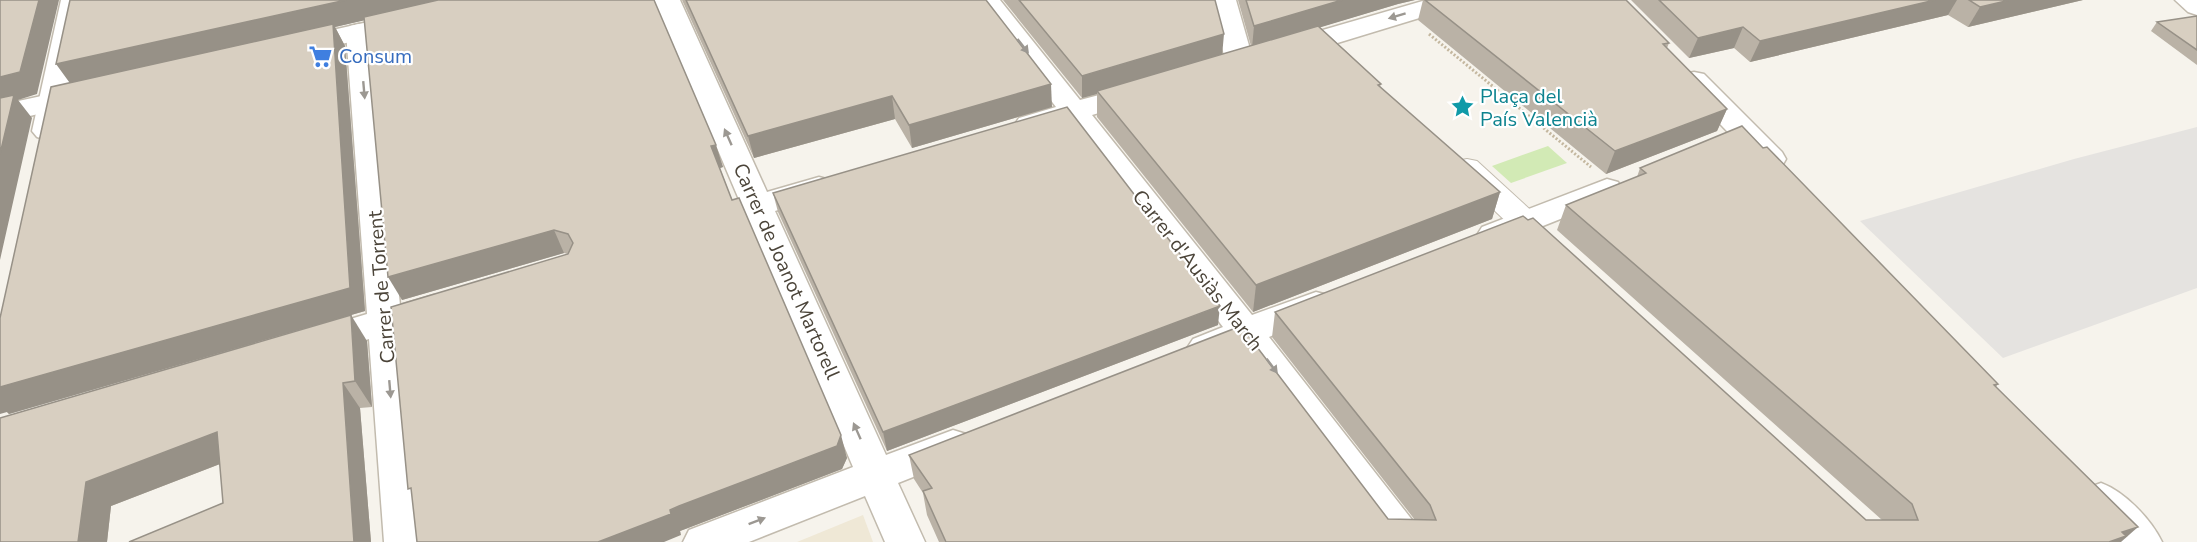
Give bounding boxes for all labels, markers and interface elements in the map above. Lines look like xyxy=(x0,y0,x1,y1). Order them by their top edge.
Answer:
one-way arrow xyxy=(1388,11,1406,21)
one-way arrow xyxy=(1017,38,1029,54)
supermarket icon: Consum xyxy=(308,43,334,69)
place label: Consum xyxy=(339,43,412,70)
one-way arrow xyxy=(360,81,369,100)
place label: Plaça del País Valencià xyxy=(1480,83,1598,133)
place icon: Plaça del País Valencià xyxy=(1449,94,1475,120)
one-way arrow xyxy=(723,127,733,145)
street label: Carrer de Joanot Martorell xyxy=(727,159,846,384)
street label: Carrer d'Ausiàs March xyxy=(1126,184,1269,357)
street label: Carrer de Torrent xyxy=(361,209,402,364)
one-way arrow xyxy=(1266,357,1278,373)
one-way arrow xyxy=(385,379,395,398)
one-way arrow xyxy=(852,421,862,439)
one-way arrow xyxy=(749,516,767,526)

